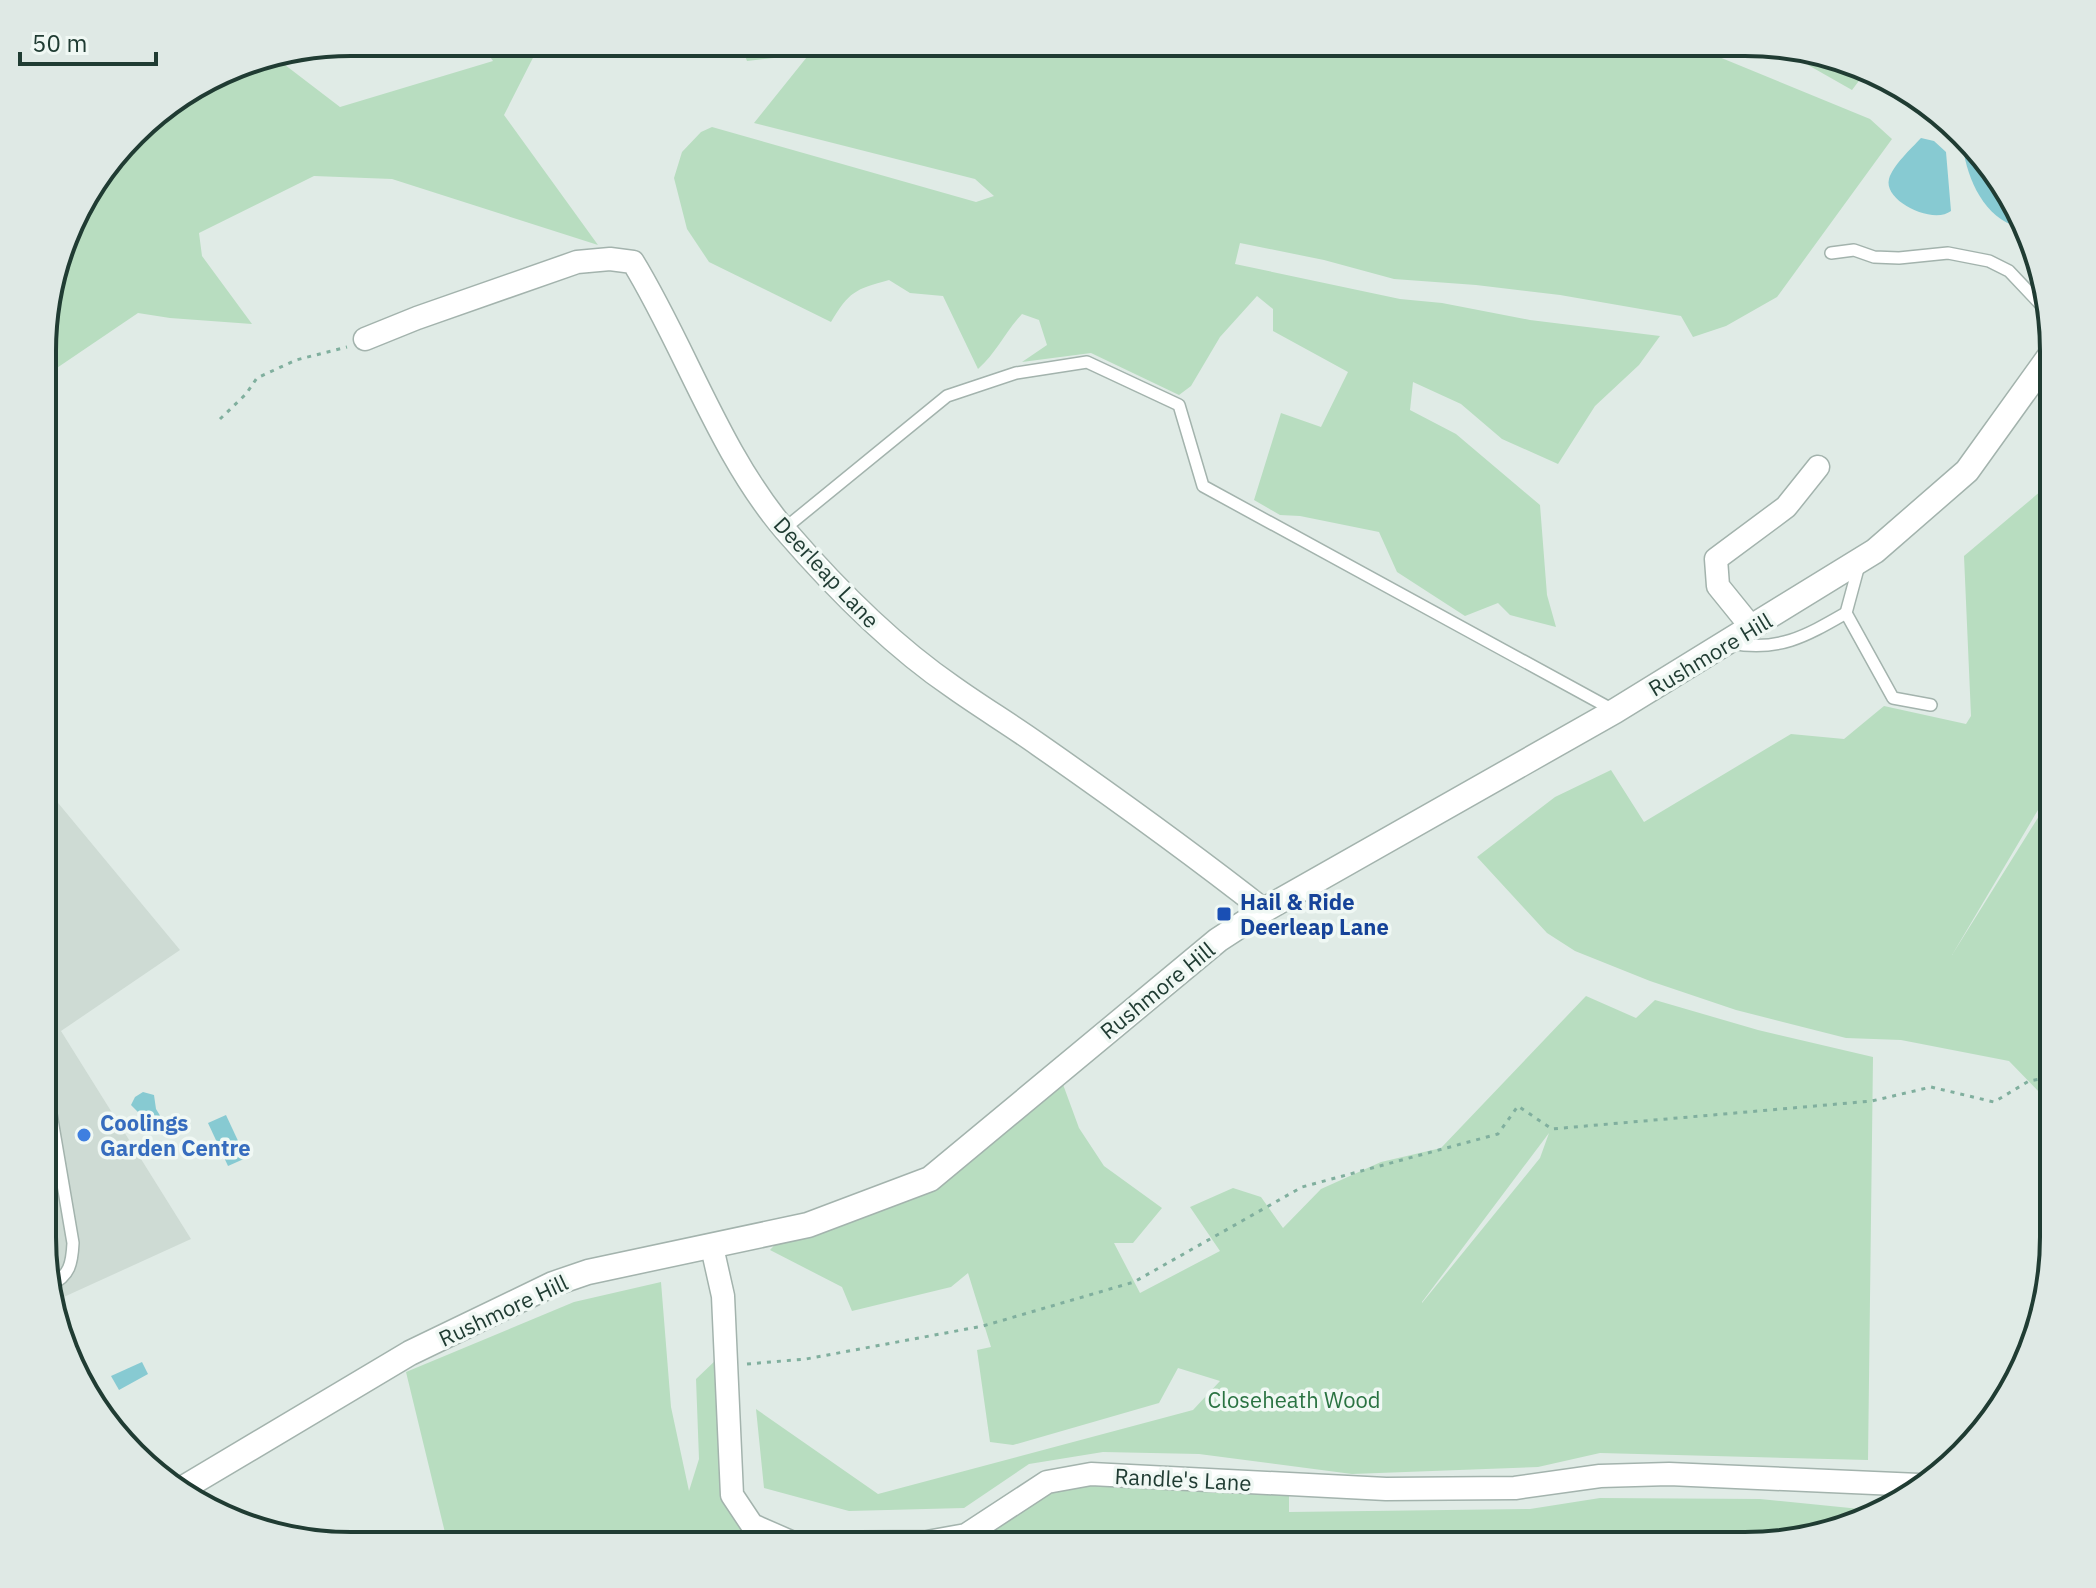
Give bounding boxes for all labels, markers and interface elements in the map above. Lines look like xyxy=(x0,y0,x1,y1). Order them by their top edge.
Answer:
scale bar xyxy=(20,16,156,66)
text: 50 m xyxy=(32,27,87,59)
street label: Deerleap Lane xyxy=(768,510,886,634)
street label: Rushmore Hill xyxy=(1643,606,1777,702)
place label: Hail & Ride Deerleap Lane xyxy=(1240,887,1389,941)
marker: Hail & Ride Deerleap Lane xyxy=(1215,905,1233,923)
street label: Rushmore Hill xyxy=(1094,935,1220,1045)
place label: Coolings Garden Centre xyxy=(100,1108,251,1162)
marker: Coolings Garden Centre xyxy=(75,1126,93,1144)
street label: Rushmore Hill xyxy=(434,1267,572,1353)
park label: Closeheath Wood xyxy=(1207,1385,1381,1414)
street label: Randle's Lane xyxy=(1114,1461,1252,1497)

